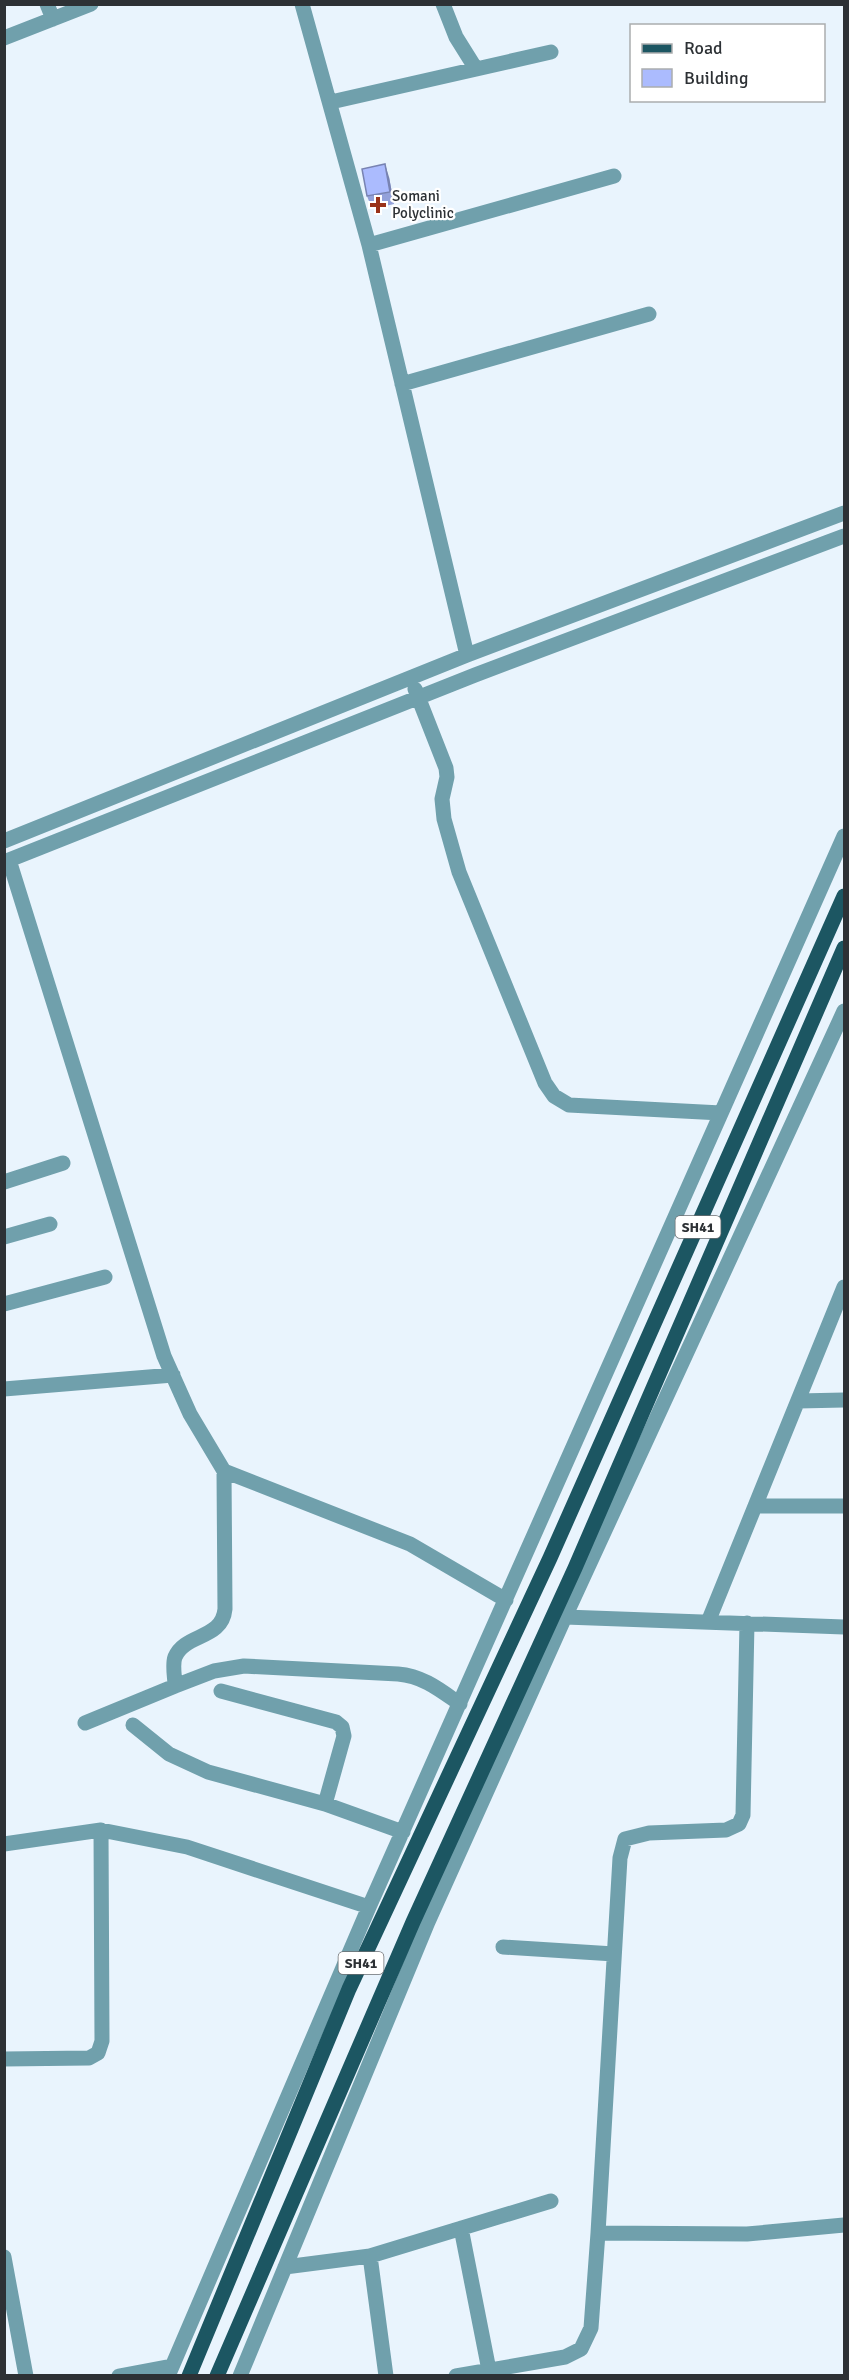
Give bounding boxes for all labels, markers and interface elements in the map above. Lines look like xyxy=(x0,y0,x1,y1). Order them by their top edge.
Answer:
legend xyxy=(630,24,825,102)
text: Road xyxy=(684,37,723,59)
text: Building xyxy=(684,67,748,89)
place label: Somani Polyclinic xyxy=(392,187,454,222)
marker: Somani Polyclinic xyxy=(369,196,387,214)
road number: SH41 xyxy=(676,1216,720,1238)
road number: SH41 xyxy=(338,1952,384,1974)

